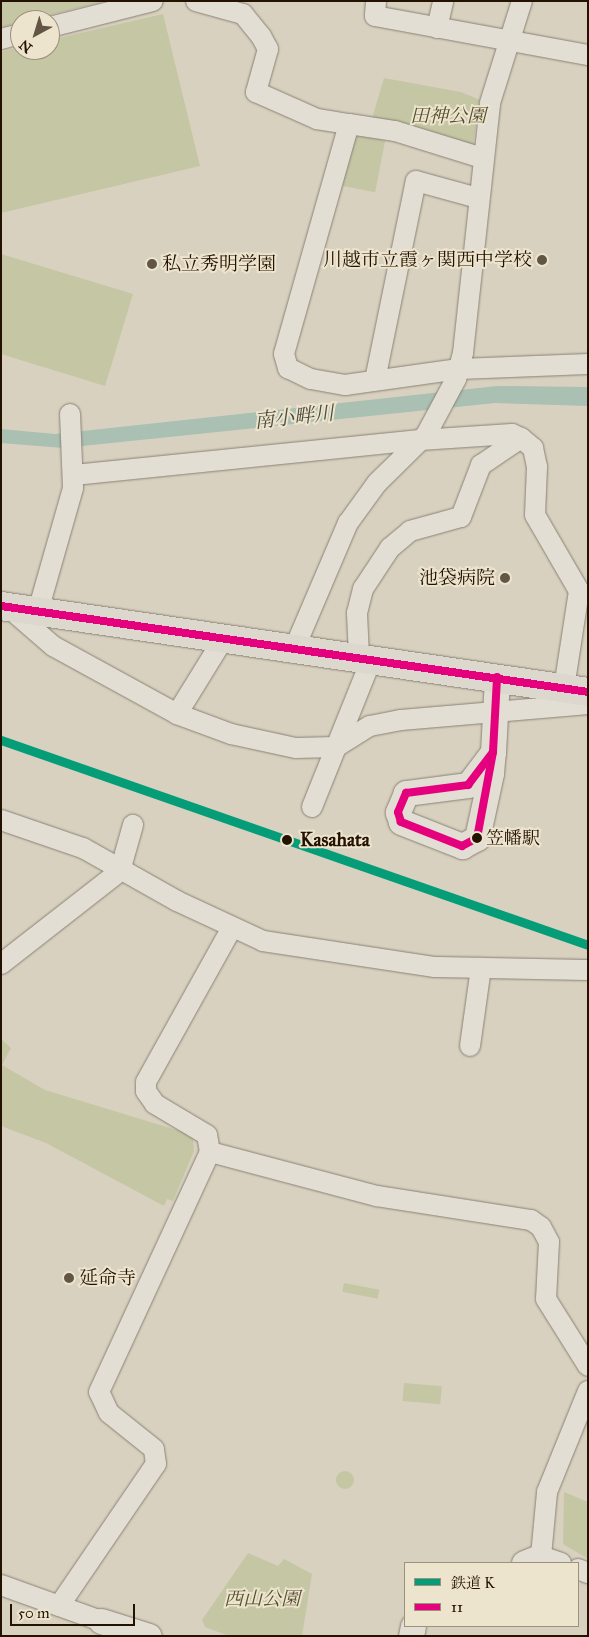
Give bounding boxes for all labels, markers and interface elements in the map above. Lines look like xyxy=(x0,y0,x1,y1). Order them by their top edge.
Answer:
north arrow xyxy=(10,10,60,60)
text: N xyxy=(16,36,36,57)
park label: 田神公園 xyxy=(410,105,486,127)
place label: 川越市立霞ヶ関西中学校 xyxy=(323,249,532,271)
place label: 私立秀明学園 xyxy=(162,253,276,275)
marker: 川越市立霞ヶ関西中学校 xyxy=(536,254,548,266)
marker: 私立秀明学園 xyxy=(146,258,158,270)
water label: 南小畔川 xyxy=(253,401,335,433)
place label: 池袋病院 xyxy=(419,567,495,589)
marker: 池袋病院 xyxy=(499,572,511,584)
place label: 笠幡駅 xyxy=(486,827,540,849)
place label: Kasahata xyxy=(300,829,370,851)
marker: Kasahata xyxy=(278,831,296,849)
marker: 笠幡駅 xyxy=(472,833,482,843)
place label: 延命寺 xyxy=(79,1267,136,1289)
marker: 延命寺 xyxy=(63,1272,75,1284)
legend xyxy=(404,1562,579,1627)
text: 鉄道 K xyxy=(451,1574,495,1592)
park label: 西山公園 xyxy=(224,1588,300,1610)
scale bar xyxy=(12,1594,138,1626)
text: 11 xyxy=(451,1598,463,1616)
text: 50 m xyxy=(18,1604,50,1622)

